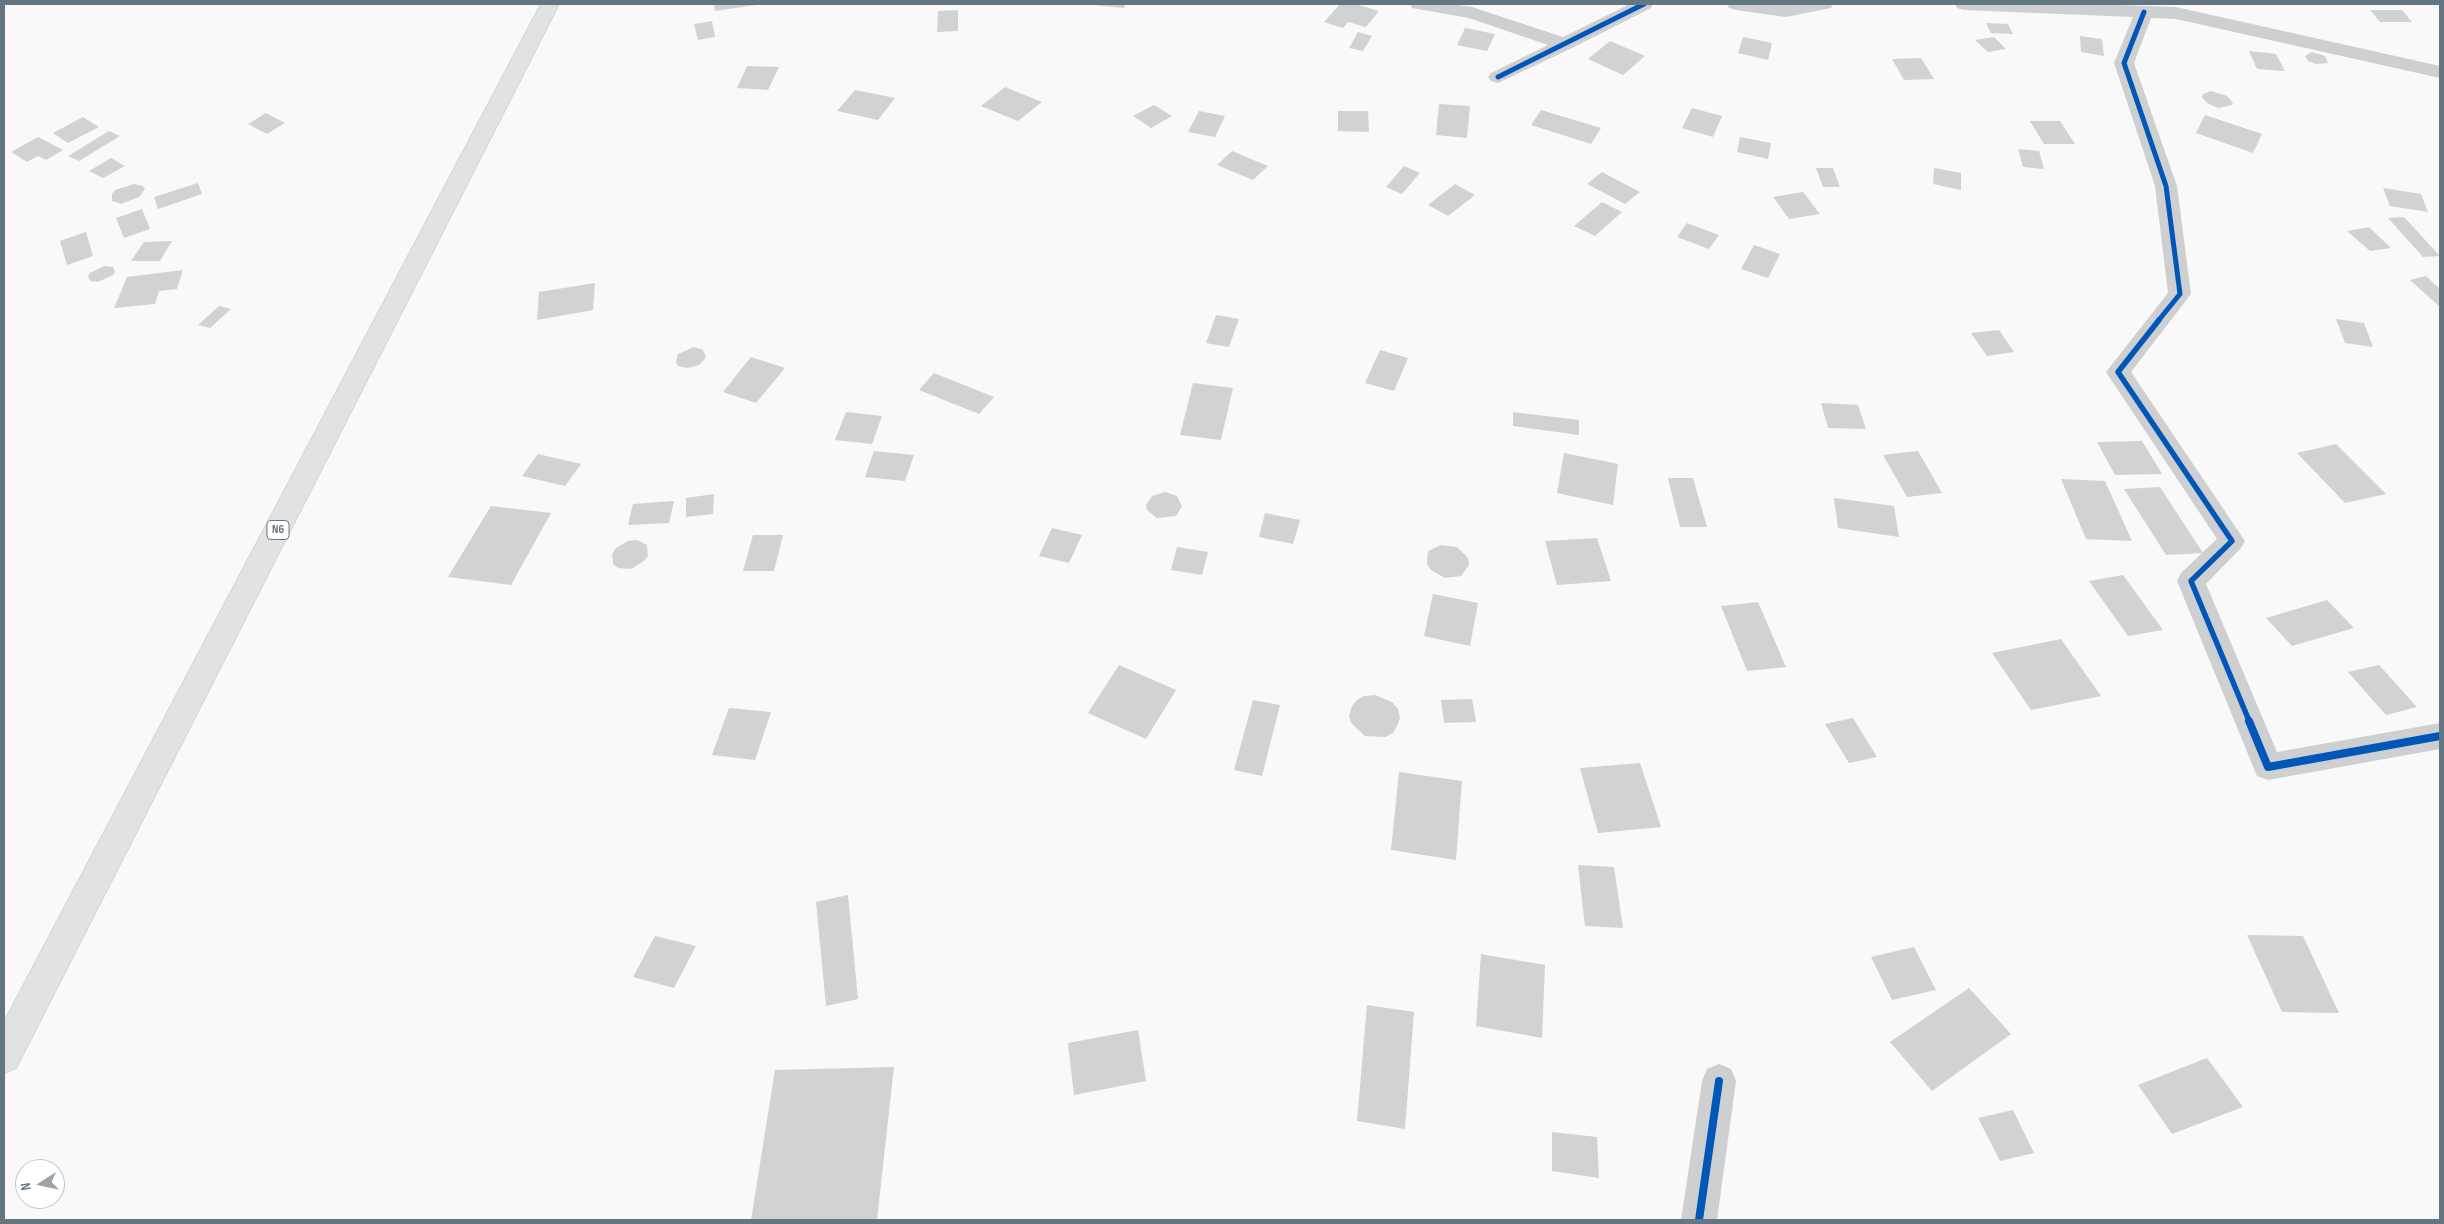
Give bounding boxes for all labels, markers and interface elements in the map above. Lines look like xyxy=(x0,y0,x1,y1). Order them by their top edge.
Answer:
road number: N6 xyxy=(267,520,289,540)
north arrow xyxy=(15,1159,65,1209)
text: N xyxy=(17,1181,35,1192)

